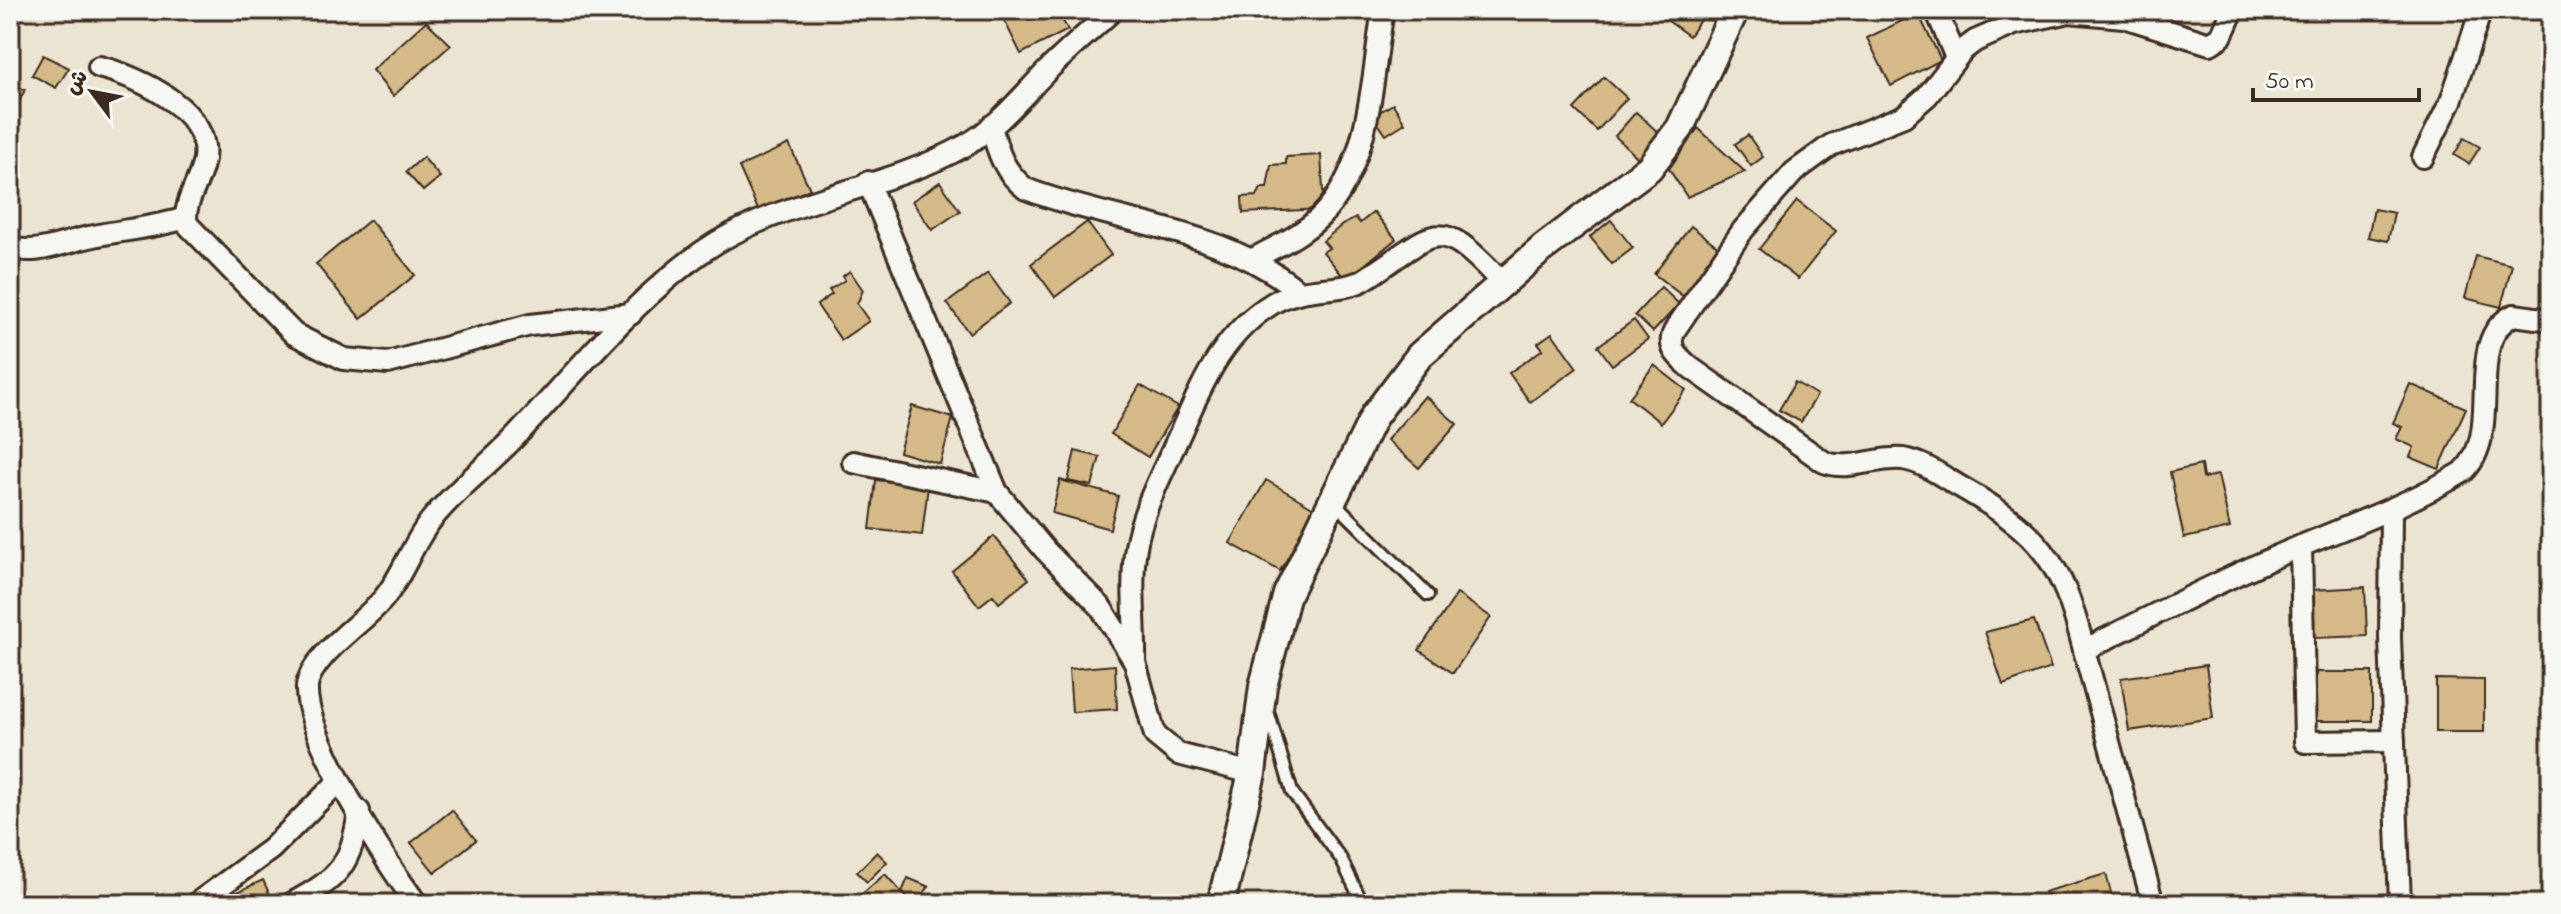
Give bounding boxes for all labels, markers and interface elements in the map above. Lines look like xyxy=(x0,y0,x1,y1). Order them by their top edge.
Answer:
north arrow xyxy=(52,52,132,132)
scale bar xyxy=(2253,52,2419,102)
text: ش xyxy=(58,64,98,102)
text: 50 m xyxy=(2265,65,2314,100)

